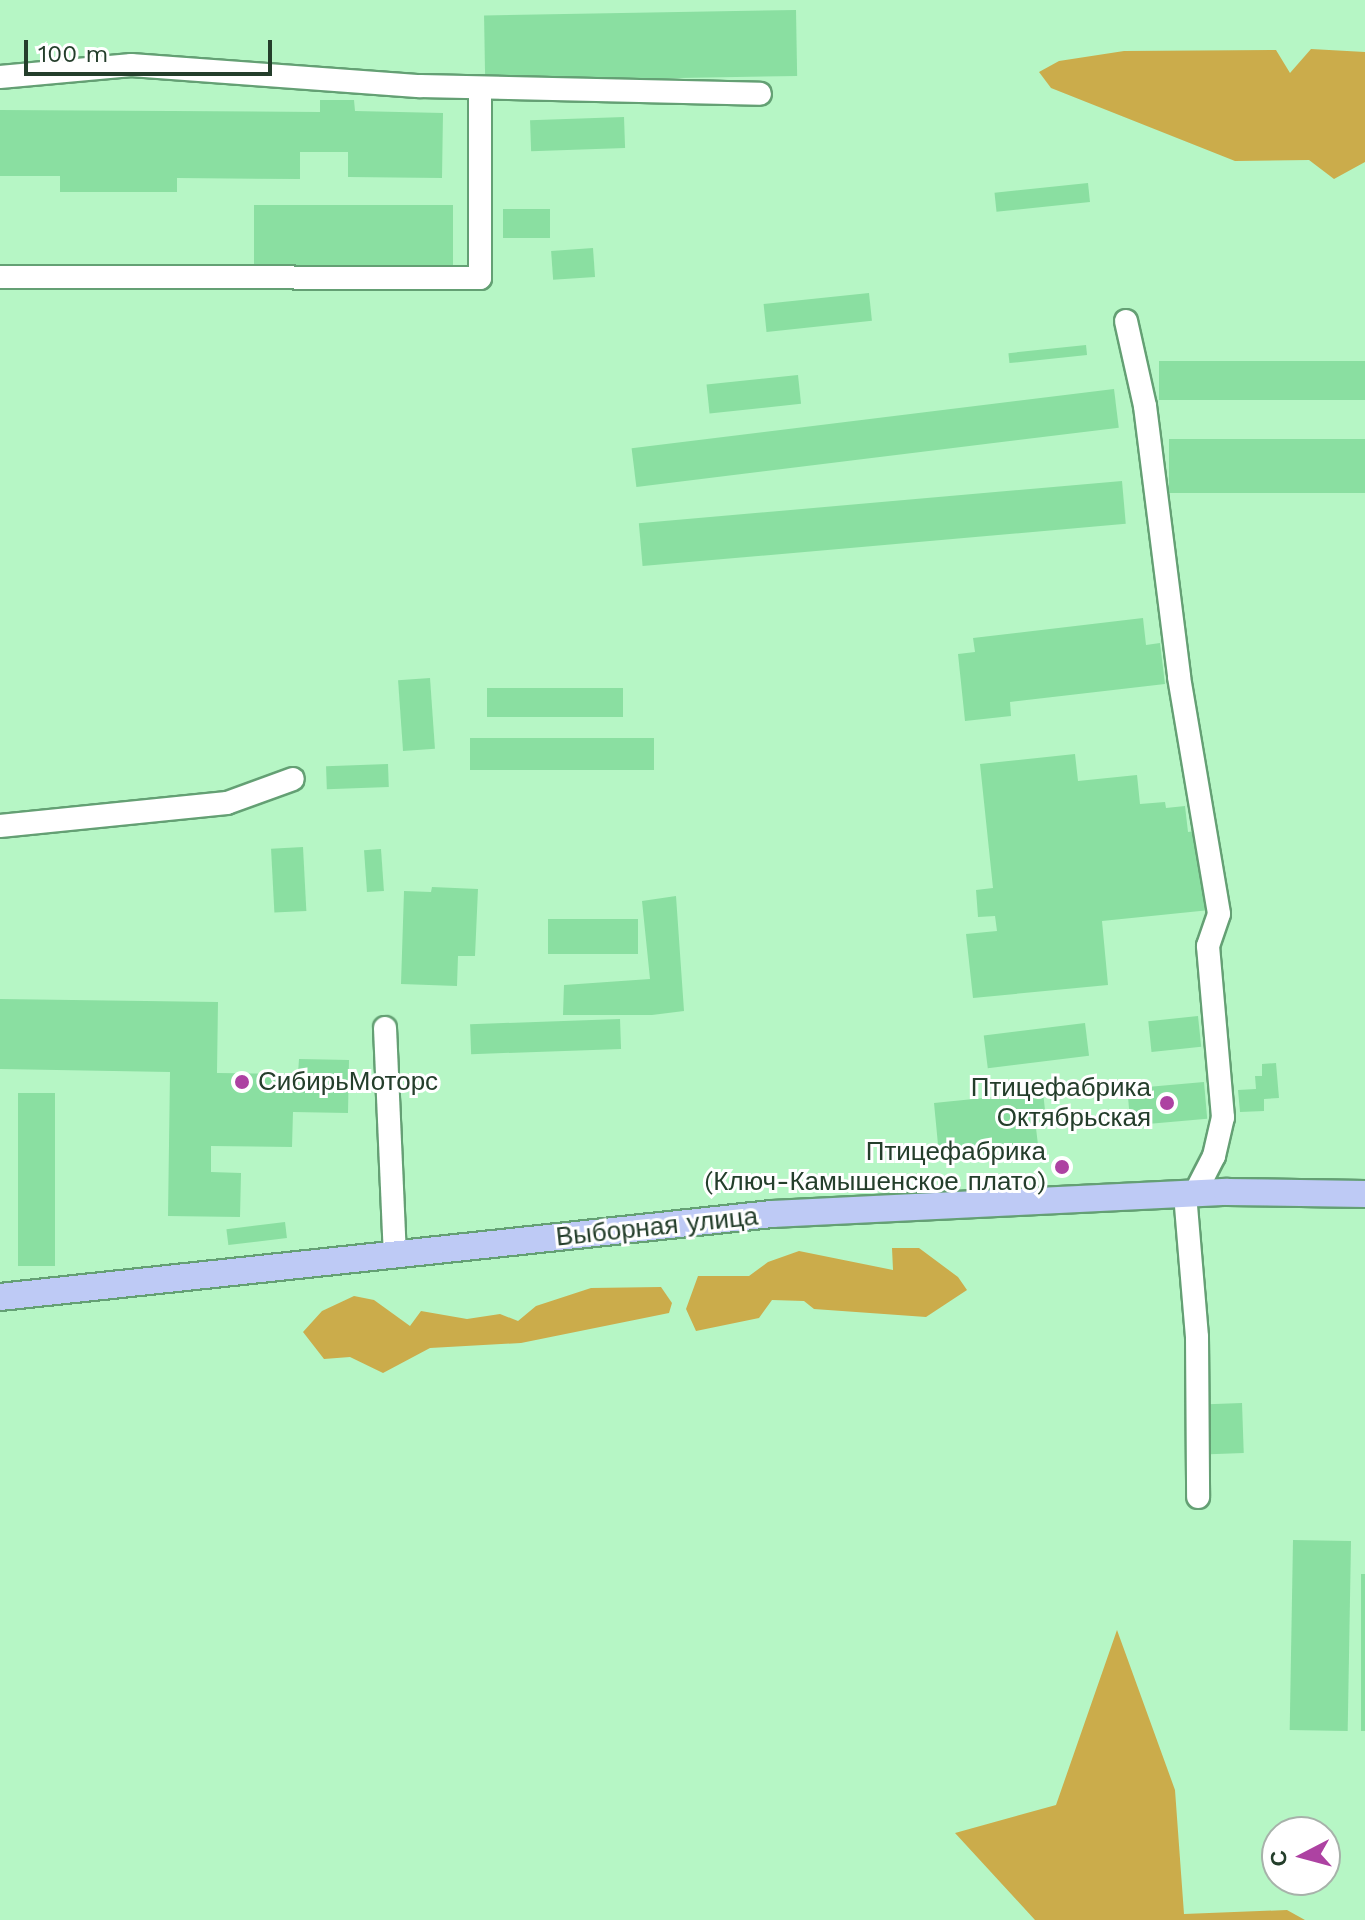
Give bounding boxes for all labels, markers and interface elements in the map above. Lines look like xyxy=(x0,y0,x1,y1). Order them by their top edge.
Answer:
scale bar xyxy=(28,24,276,74)
text: 100 m xyxy=(38,40,108,68)
place label: СибирьМоторс xyxy=(258,1066,438,1098)
place label: Птицефабрика Октябрьская xyxy=(971,1072,1151,1134)
marker: СибирьМоторс xyxy=(233,1073,251,1091)
marker: Птицефабрика Октябрьская xyxy=(1158,1094,1176,1112)
place label: Птицефабрика (Ключ-Камышенское плато) xyxy=(704,1136,1046,1198)
marker: Птицефабрика (Ключ-Камышенское плато) xyxy=(1053,1158,1071,1176)
street label: Выборная улица xyxy=(554,1201,760,1253)
north arrow xyxy=(1261,1816,1341,1896)
text: С xyxy=(1265,1849,1292,1868)

